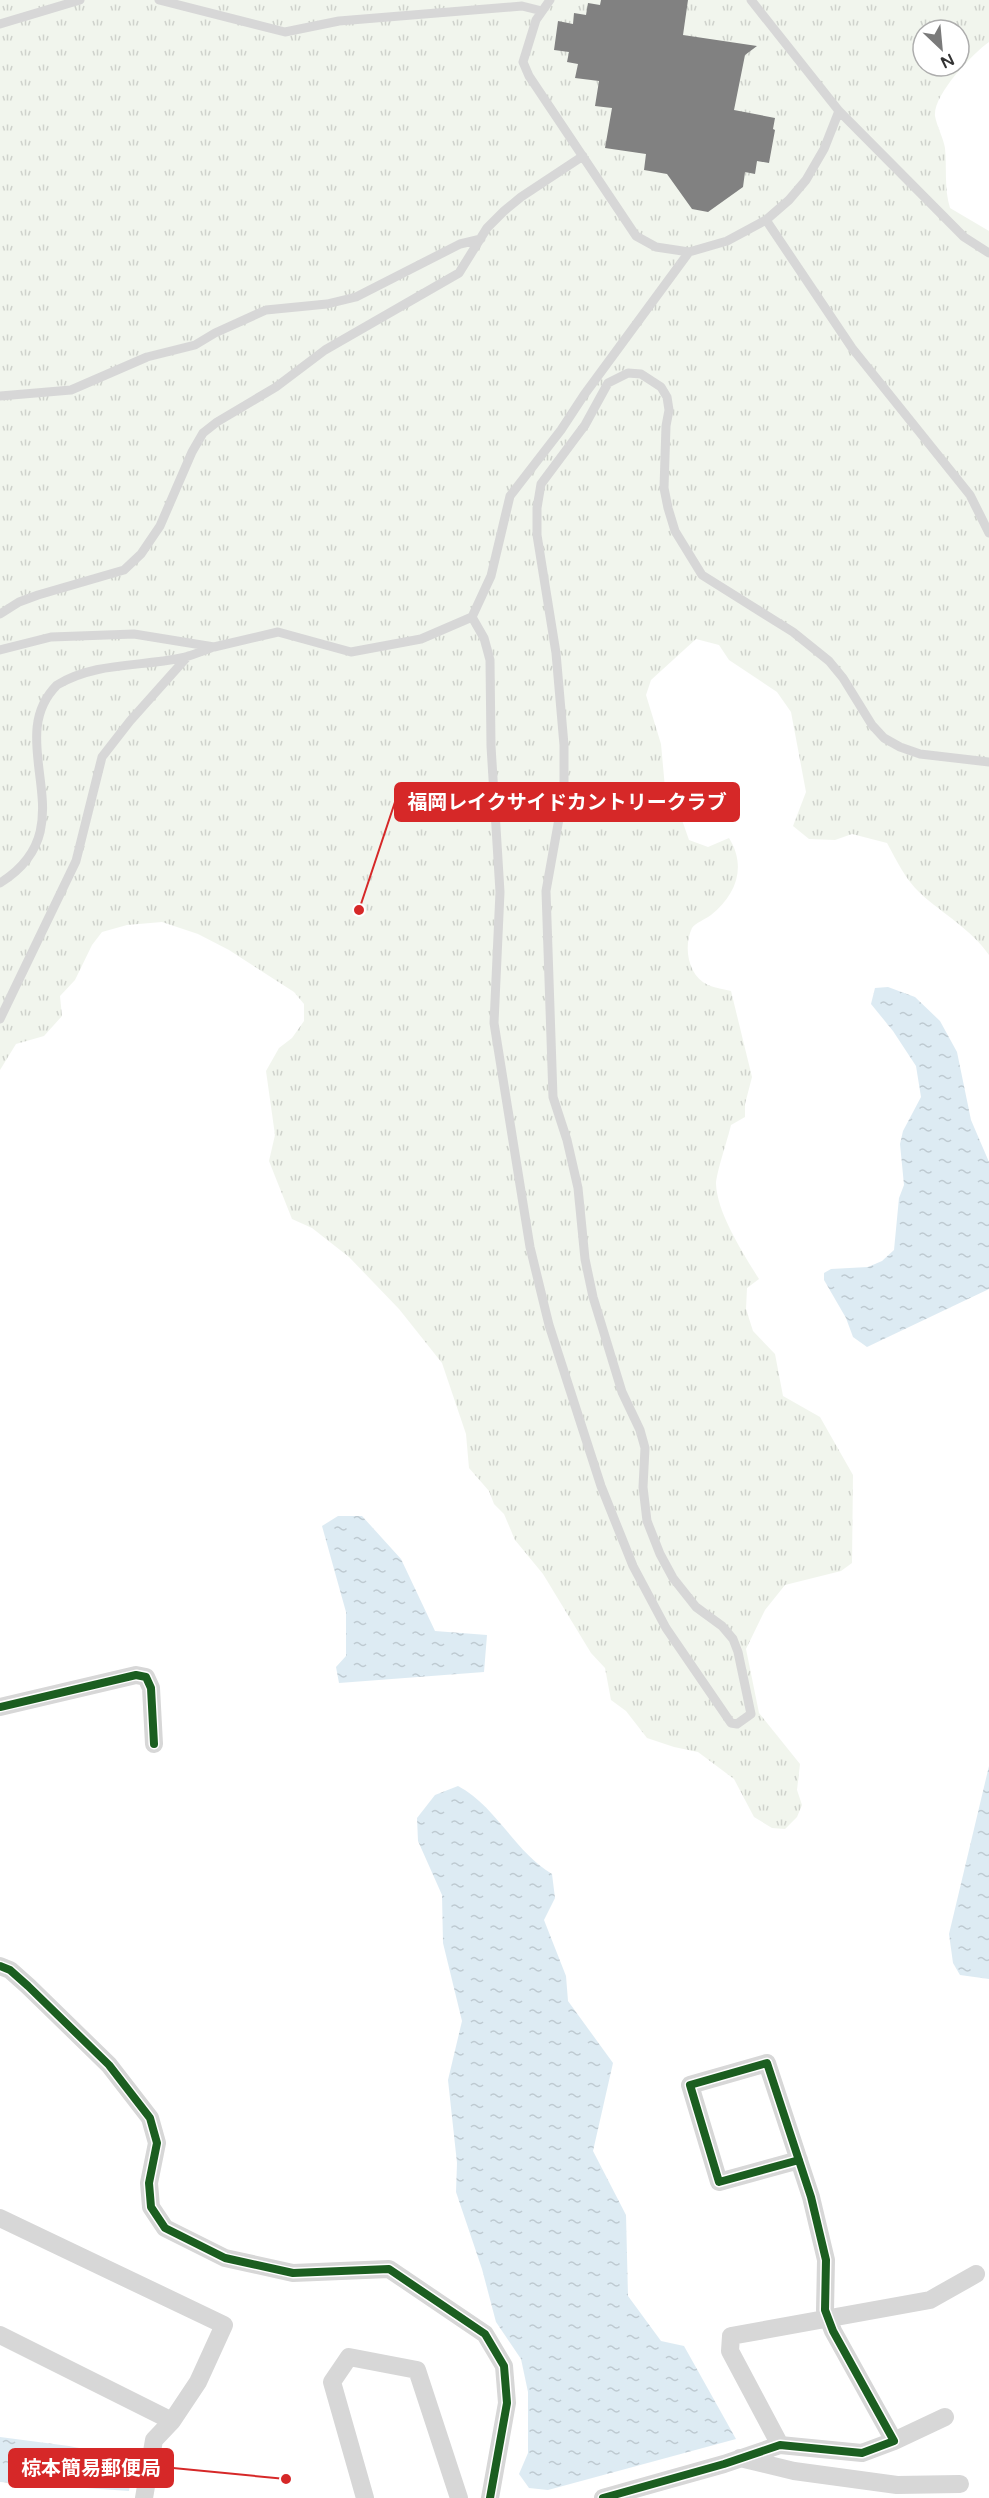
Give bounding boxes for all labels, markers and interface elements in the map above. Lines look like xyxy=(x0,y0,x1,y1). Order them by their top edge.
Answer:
north arrow xyxy=(911,18,971,78)
text: N xyxy=(937,49,957,72)
callout: 福岡レイクサイドカントリークラブ xyxy=(395,783,739,821)
text: 福岡レイクサイドカントリークラブ xyxy=(407,791,727,815)
callout: 椋本簡易郵便局 xyxy=(9,2449,173,2487)
text: 椋本簡易郵便局 xyxy=(21,2457,161,2481)

